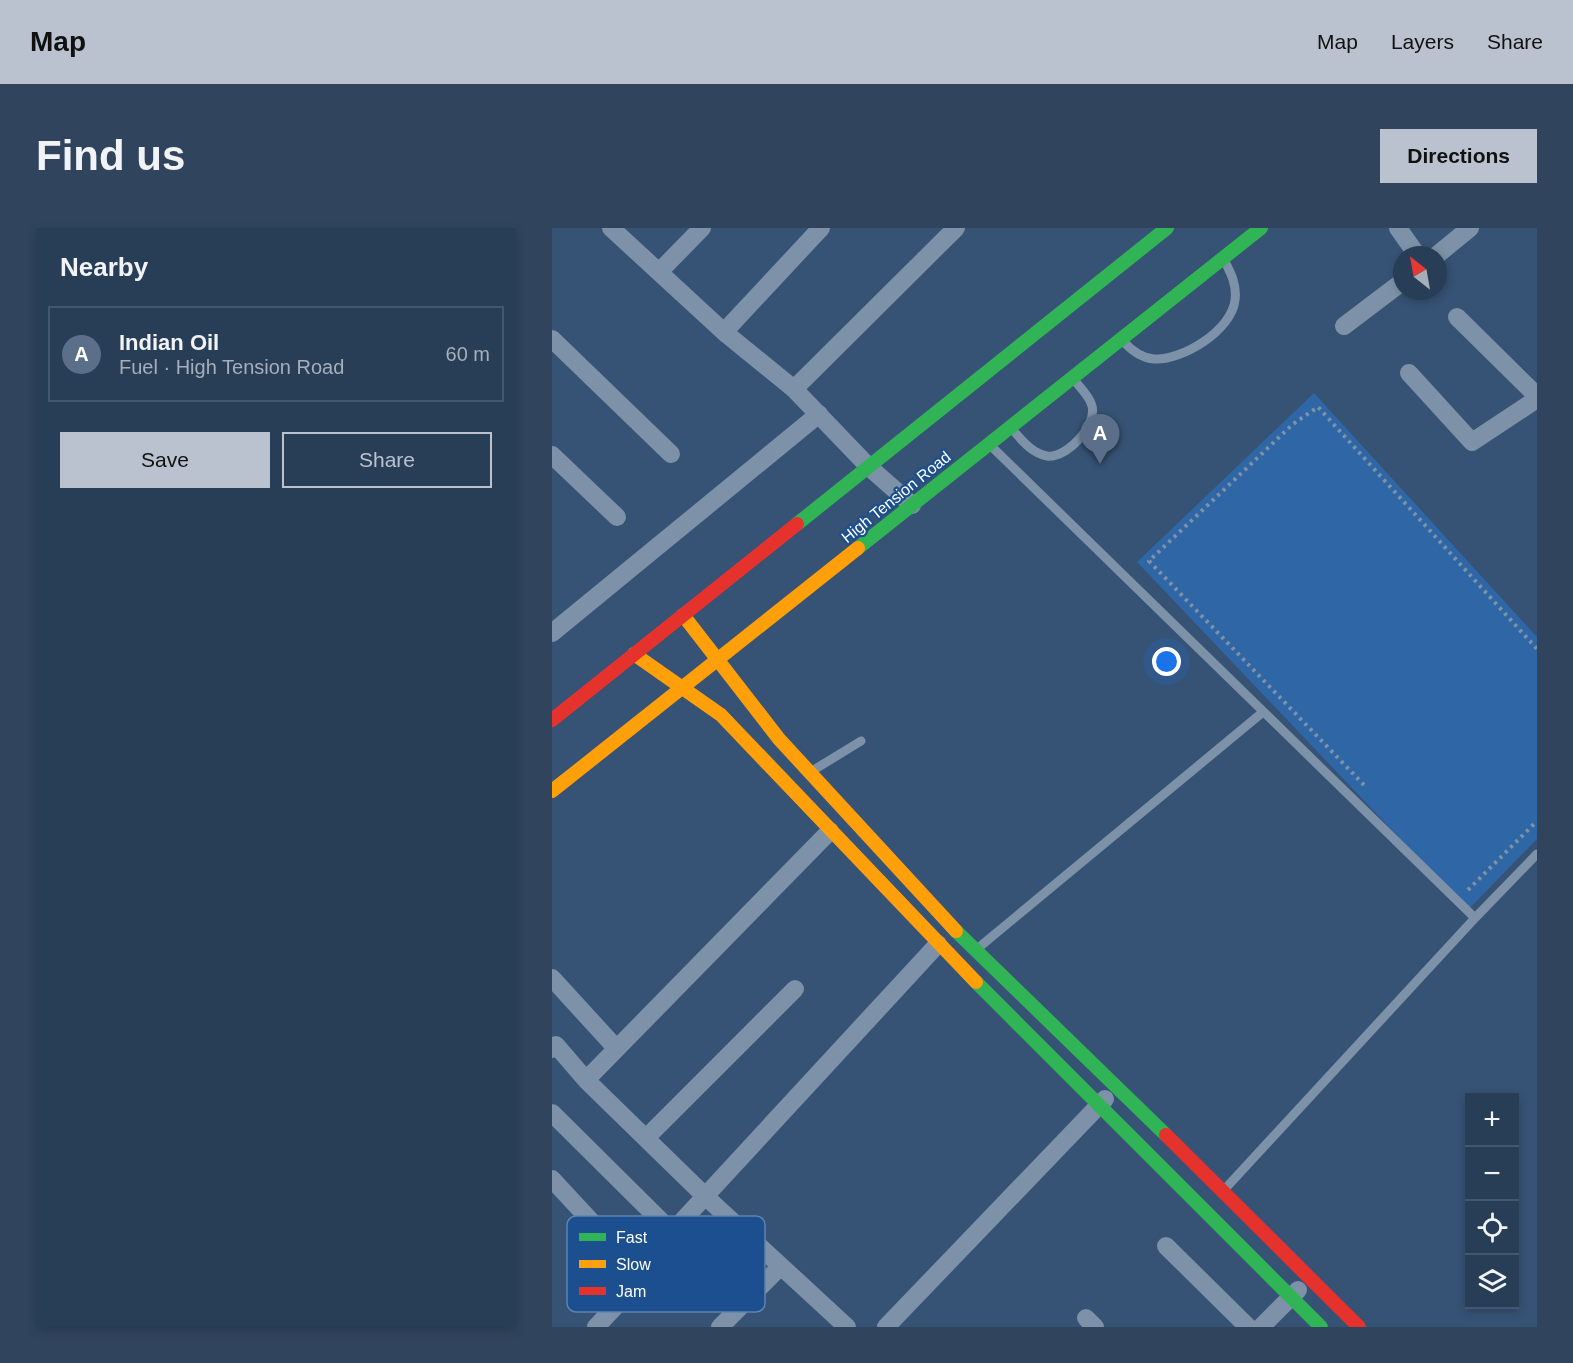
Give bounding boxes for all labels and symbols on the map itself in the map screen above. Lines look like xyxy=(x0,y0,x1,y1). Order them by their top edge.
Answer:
north arrow xyxy=(1393,246,1447,300)
pin: A xyxy=(1080,414,1120,464)
street label: High Tension Road xyxy=(838,448,954,546)
your location xyxy=(1152,647,1181,676)
legend xyxy=(567,1216,765,1312)
text: Fast xyxy=(616,1229,648,1246)
text: Slow xyxy=(616,1256,651,1273)
text: Jam xyxy=(616,1283,646,1300)

